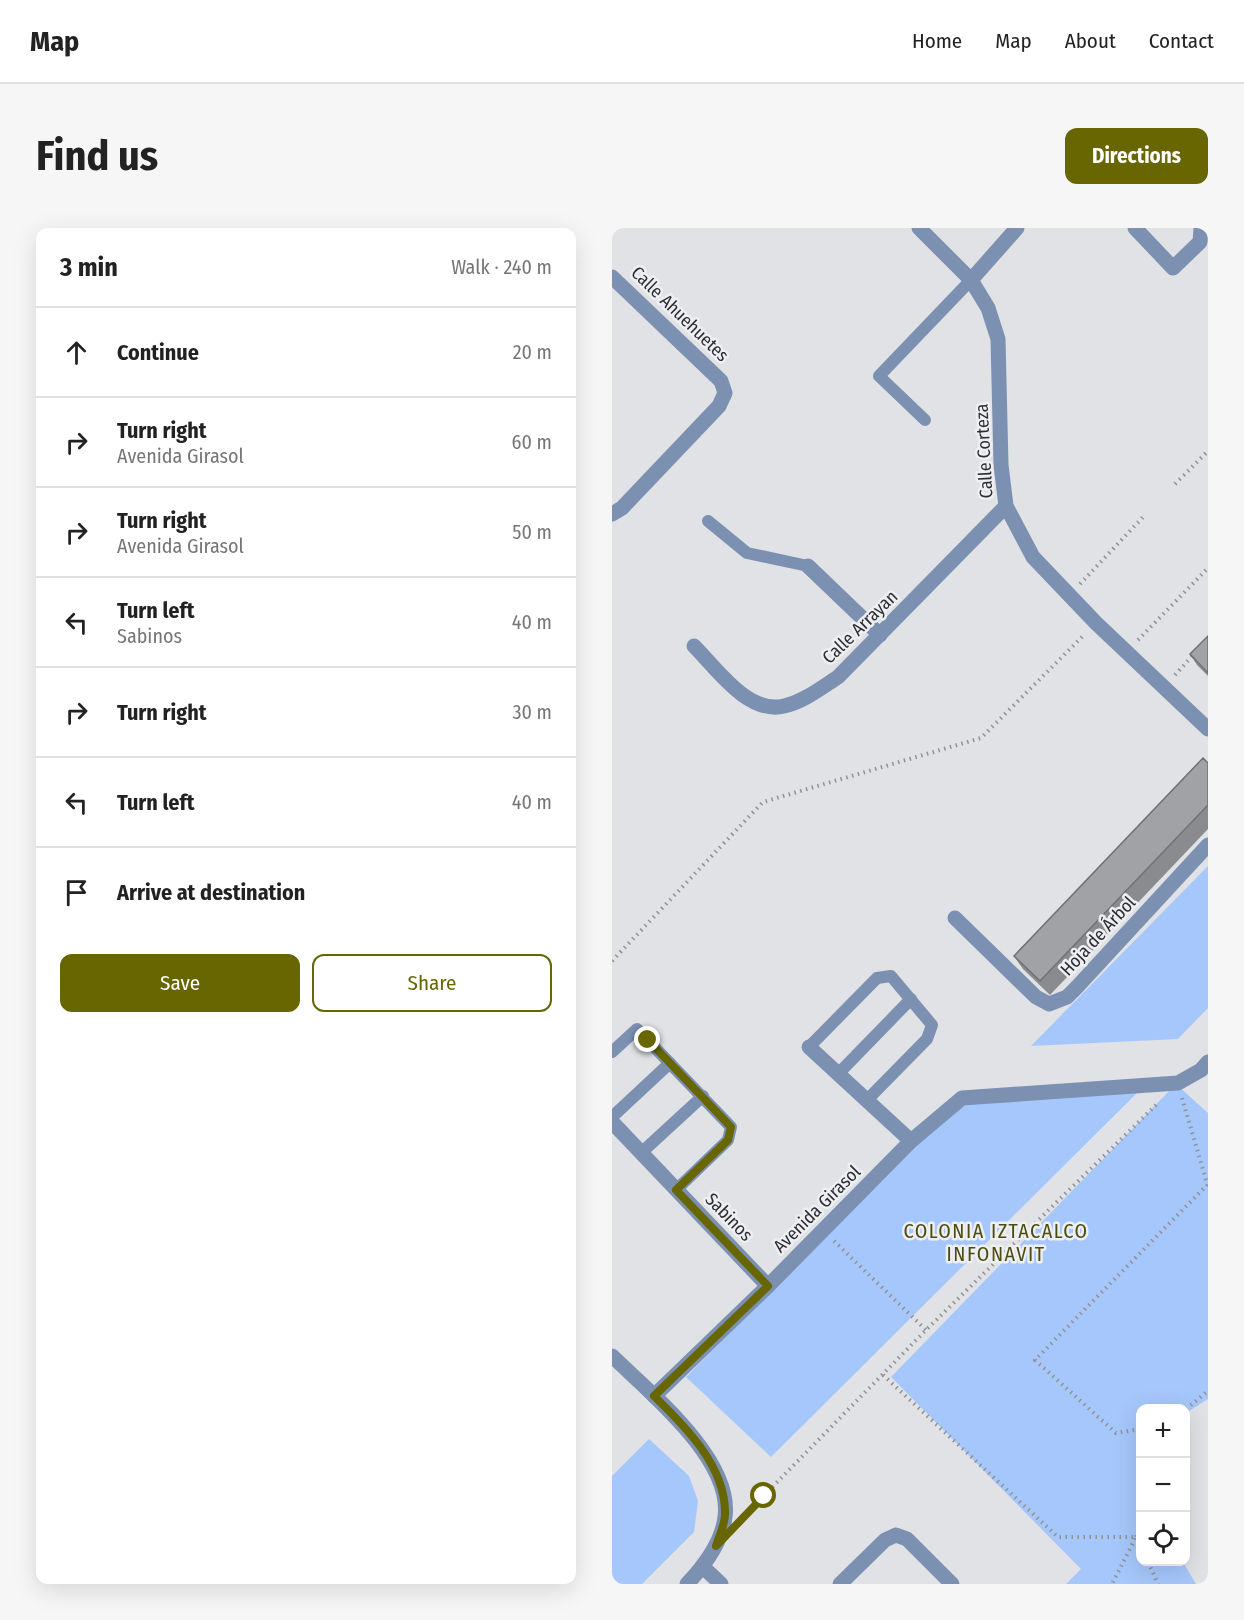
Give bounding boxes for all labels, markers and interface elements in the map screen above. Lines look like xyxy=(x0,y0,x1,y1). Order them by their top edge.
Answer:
text: Map xyxy=(30,25,79,58)
text: Home xyxy=(912,28,962,54)
text: Map xyxy=(995,28,1032,54)
text: About xyxy=(1065,28,1116,54)
text: Contact xyxy=(1149,28,1214,54)
button: Directions xyxy=(1065,128,1208,184)
text: Find us xyxy=(36,131,158,181)
text: 3 min xyxy=(60,252,118,283)
text: Walk · 240 m xyxy=(451,255,552,279)
street label: Calle Ahuehuetes xyxy=(627,262,734,366)
icon: ahead xyxy=(60,336,93,369)
text: Continue xyxy=(117,339,199,366)
text: 20 m xyxy=(513,340,552,364)
street label: Calle Corteza xyxy=(971,403,997,499)
text: Turn right xyxy=(117,417,206,444)
icon: right xyxy=(60,426,93,459)
text: 60 m xyxy=(512,430,552,454)
text: Avenida Girasol xyxy=(117,444,244,468)
text: Turn right xyxy=(117,507,206,534)
icon: right xyxy=(60,516,93,549)
text: 50 m xyxy=(512,520,552,544)
text: Avenida Girasol xyxy=(117,534,244,558)
street label: Calle Arrayan xyxy=(818,586,902,668)
text: Turn left xyxy=(117,597,195,624)
icon: left xyxy=(60,606,93,639)
text: 40 m xyxy=(512,610,552,634)
text: Sabinos xyxy=(117,624,182,648)
icon: right xyxy=(60,696,93,729)
text: Turn right xyxy=(117,699,206,726)
text: 30 m xyxy=(512,700,552,724)
icon: left xyxy=(60,786,93,819)
text: Turn left xyxy=(117,789,195,816)
text: 40 m xyxy=(512,790,552,814)
icon: arrive xyxy=(60,876,93,909)
text: Arrive at destination xyxy=(117,879,305,906)
street label: Hoja de Árbol xyxy=(1055,891,1140,980)
button: Save xyxy=(60,954,300,1012)
button: Share xyxy=(312,954,552,1012)
route end xyxy=(634,1026,660,1052)
street label: Avenida Girasol xyxy=(769,1161,865,1257)
street label: Sabinos xyxy=(701,1188,757,1246)
district label: COLONIA IZTACALCO INFONAVIT xyxy=(903,1219,1089,1266)
map controls xyxy=(1136,1404,1190,1566)
button: + xyxy=(1136,1404,1190,1458)
button: − xyxy=(1136,1458,1190,1512)
route start xyxy=(750,1482,776,1508)
button: locate xyxy=(1136,1512,1190,1566)

